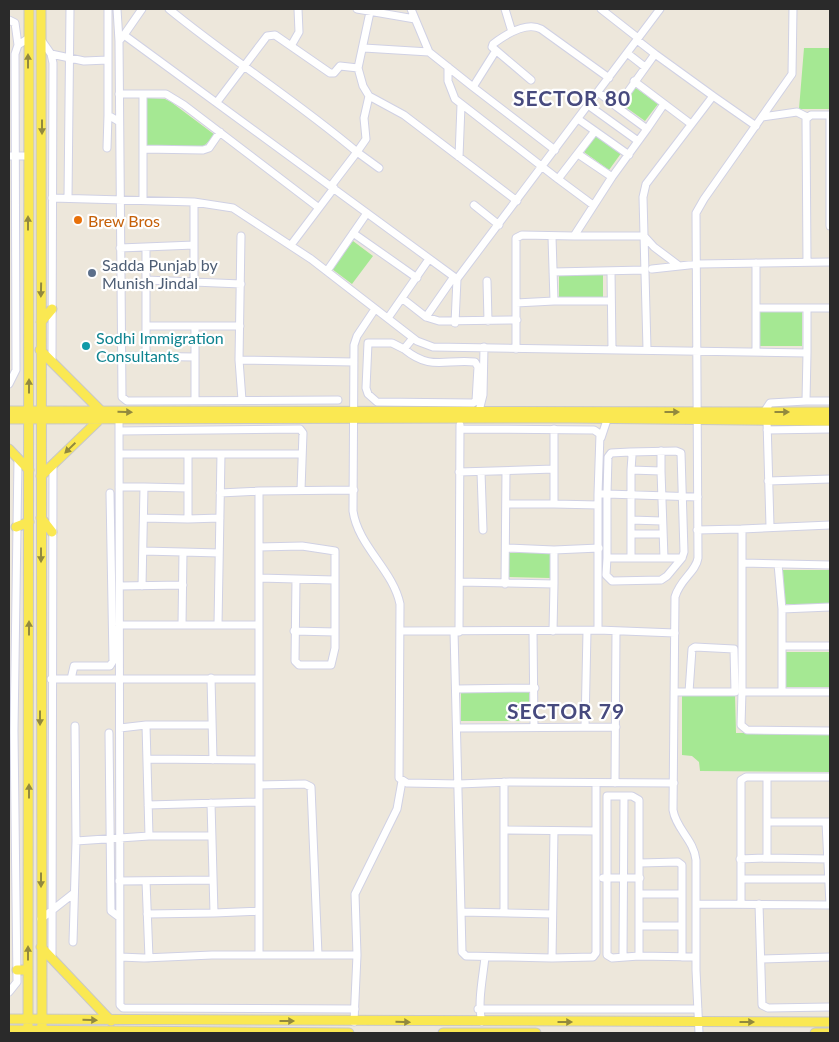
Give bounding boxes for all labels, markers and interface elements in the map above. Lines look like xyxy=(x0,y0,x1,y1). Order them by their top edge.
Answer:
one-way arrow xyxy=(25,53,33,69)
district label: SECTOR 80 xyxy=(513,85,631,110)
one-way arrow xyxy=(38,120,46,136)
place label: Brew Bros xyxy=(88,211,160,230)
marker: Brew Bros xyxy=(72,214,84,226)
one-way arrow xyxy=(24,215,32,231)
place label: Sadda Punjab by Munish Jindal xyxy=(102,255,218,292)
marker: Sadda Punjab by Munish Jindal xyxy=(86,267,98,279)
one-way arrow xyxy=(37,282,45,298)
place label: Sodhi Immigration Consultants xyxy=(96,328,224,365)
marker: Sodhi Immigration Consultants xyxy=(80,340,92,352)
one-way arrow xyxy=(25,378,33,394)
one-way arrow xyxy=(117,408,133,416)
one-way arrow xyxy=(665,408,681,416)
one-way arrow xyxy=(774,408,790,416)
one-way arrow xyxy=(64,442,76,454)
one-way arrow xyxy=(37,547,45,563)
one-way arrow xyxy=(25,620,33,636)
district label: SECTOR 79 xyxy=(507,698,625,723)
one-way arrow xyxy=(36,710,44,726)
one-way arrow xyxy=(25,782,33,798)
one-way arrow xyxy=(37,872,45,888)
one-way arrow xyxy=(24,945,32,961)
one-way arrow xyxy=(82,1016,98,1024)
one-way arrow xyxy=(280,1017,296,1025)
one-way arrow xyxy=(395,1018,411,1026)
one-way arrow xyxy=(558,1018,574,1026)
one-way arrow xyxy=(740,1018,756,1026)

